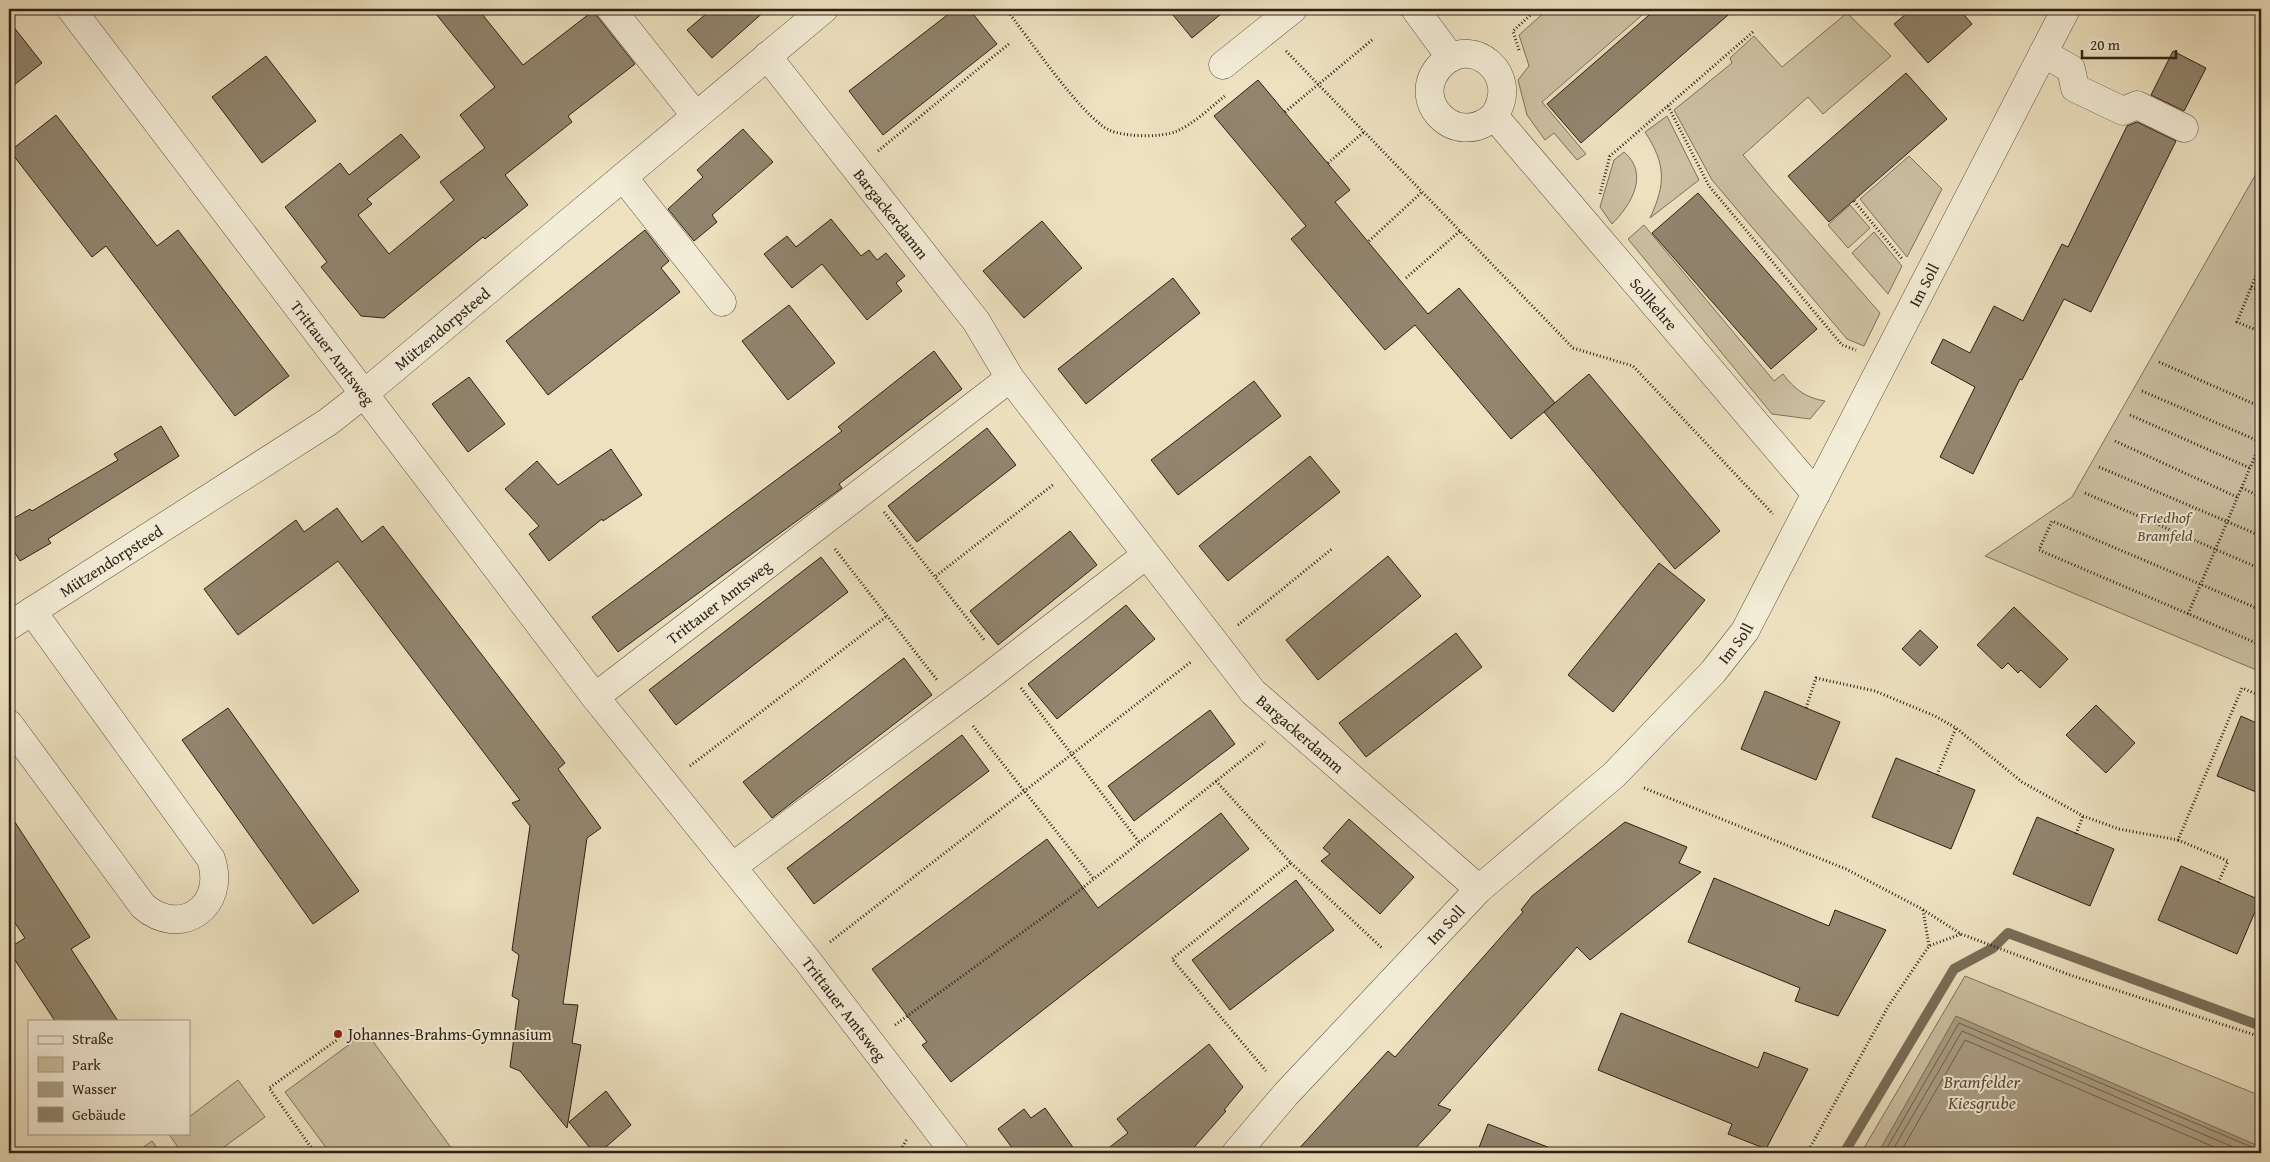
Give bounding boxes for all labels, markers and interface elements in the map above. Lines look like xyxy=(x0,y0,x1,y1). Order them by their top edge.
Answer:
scale bar xyxy=(2082,28,2176,60)
text: 20 m xyxy=(2090,34,2121,55)
street label: Bargackerdamm xyxy=(848,163,935,264)
street label: Im Soll xyxy=(1902,258,1945,311)
street label: Sollkehre xyxy=(1624,272,1684,336)
street label: Mützendorpsteed xyxy=(389,281,495,376)
street label: Trittauer Amtsweg xyxy=(285,295,381,410)
park label: Friedhof Bramfeld xyxy=(2136,505,2194,547)
street label: Mützendorpsteed xyxy=(55,519,168,603)
street label: Trittauer Amtsweg xyxy=(661,554,776,650)
street label: Im Soll xyxy=(1712,618,1759,669)
street label: Bargackerdamm xyxy=(1251,688,1350,779)
street label: Im Soll xyxy=(1421,899,1471,950)
street label: Trittauer Amtsweg xyxy=(796,951,892,1066)
legend xyxy=(28,1020,190,1134)
place label: Johannes-Brahms-Gymnasium xyxy=(346,1022,552,1046)
text: Straße xyxy=(72,1028,114,1049)
marker: Johannes-Brahms-Gymnasium xyxy=(332,1028,344,1040)
text: Park xyxy=(72,1054,101,1075)
water label: Bramfelder Kiesgrube xyxy=(1943,1068,2021,1116)
text: Wasser xyxy=(72,1078,116,1099)
text: Gebäude xyxy=(72,1104,126,1125)

